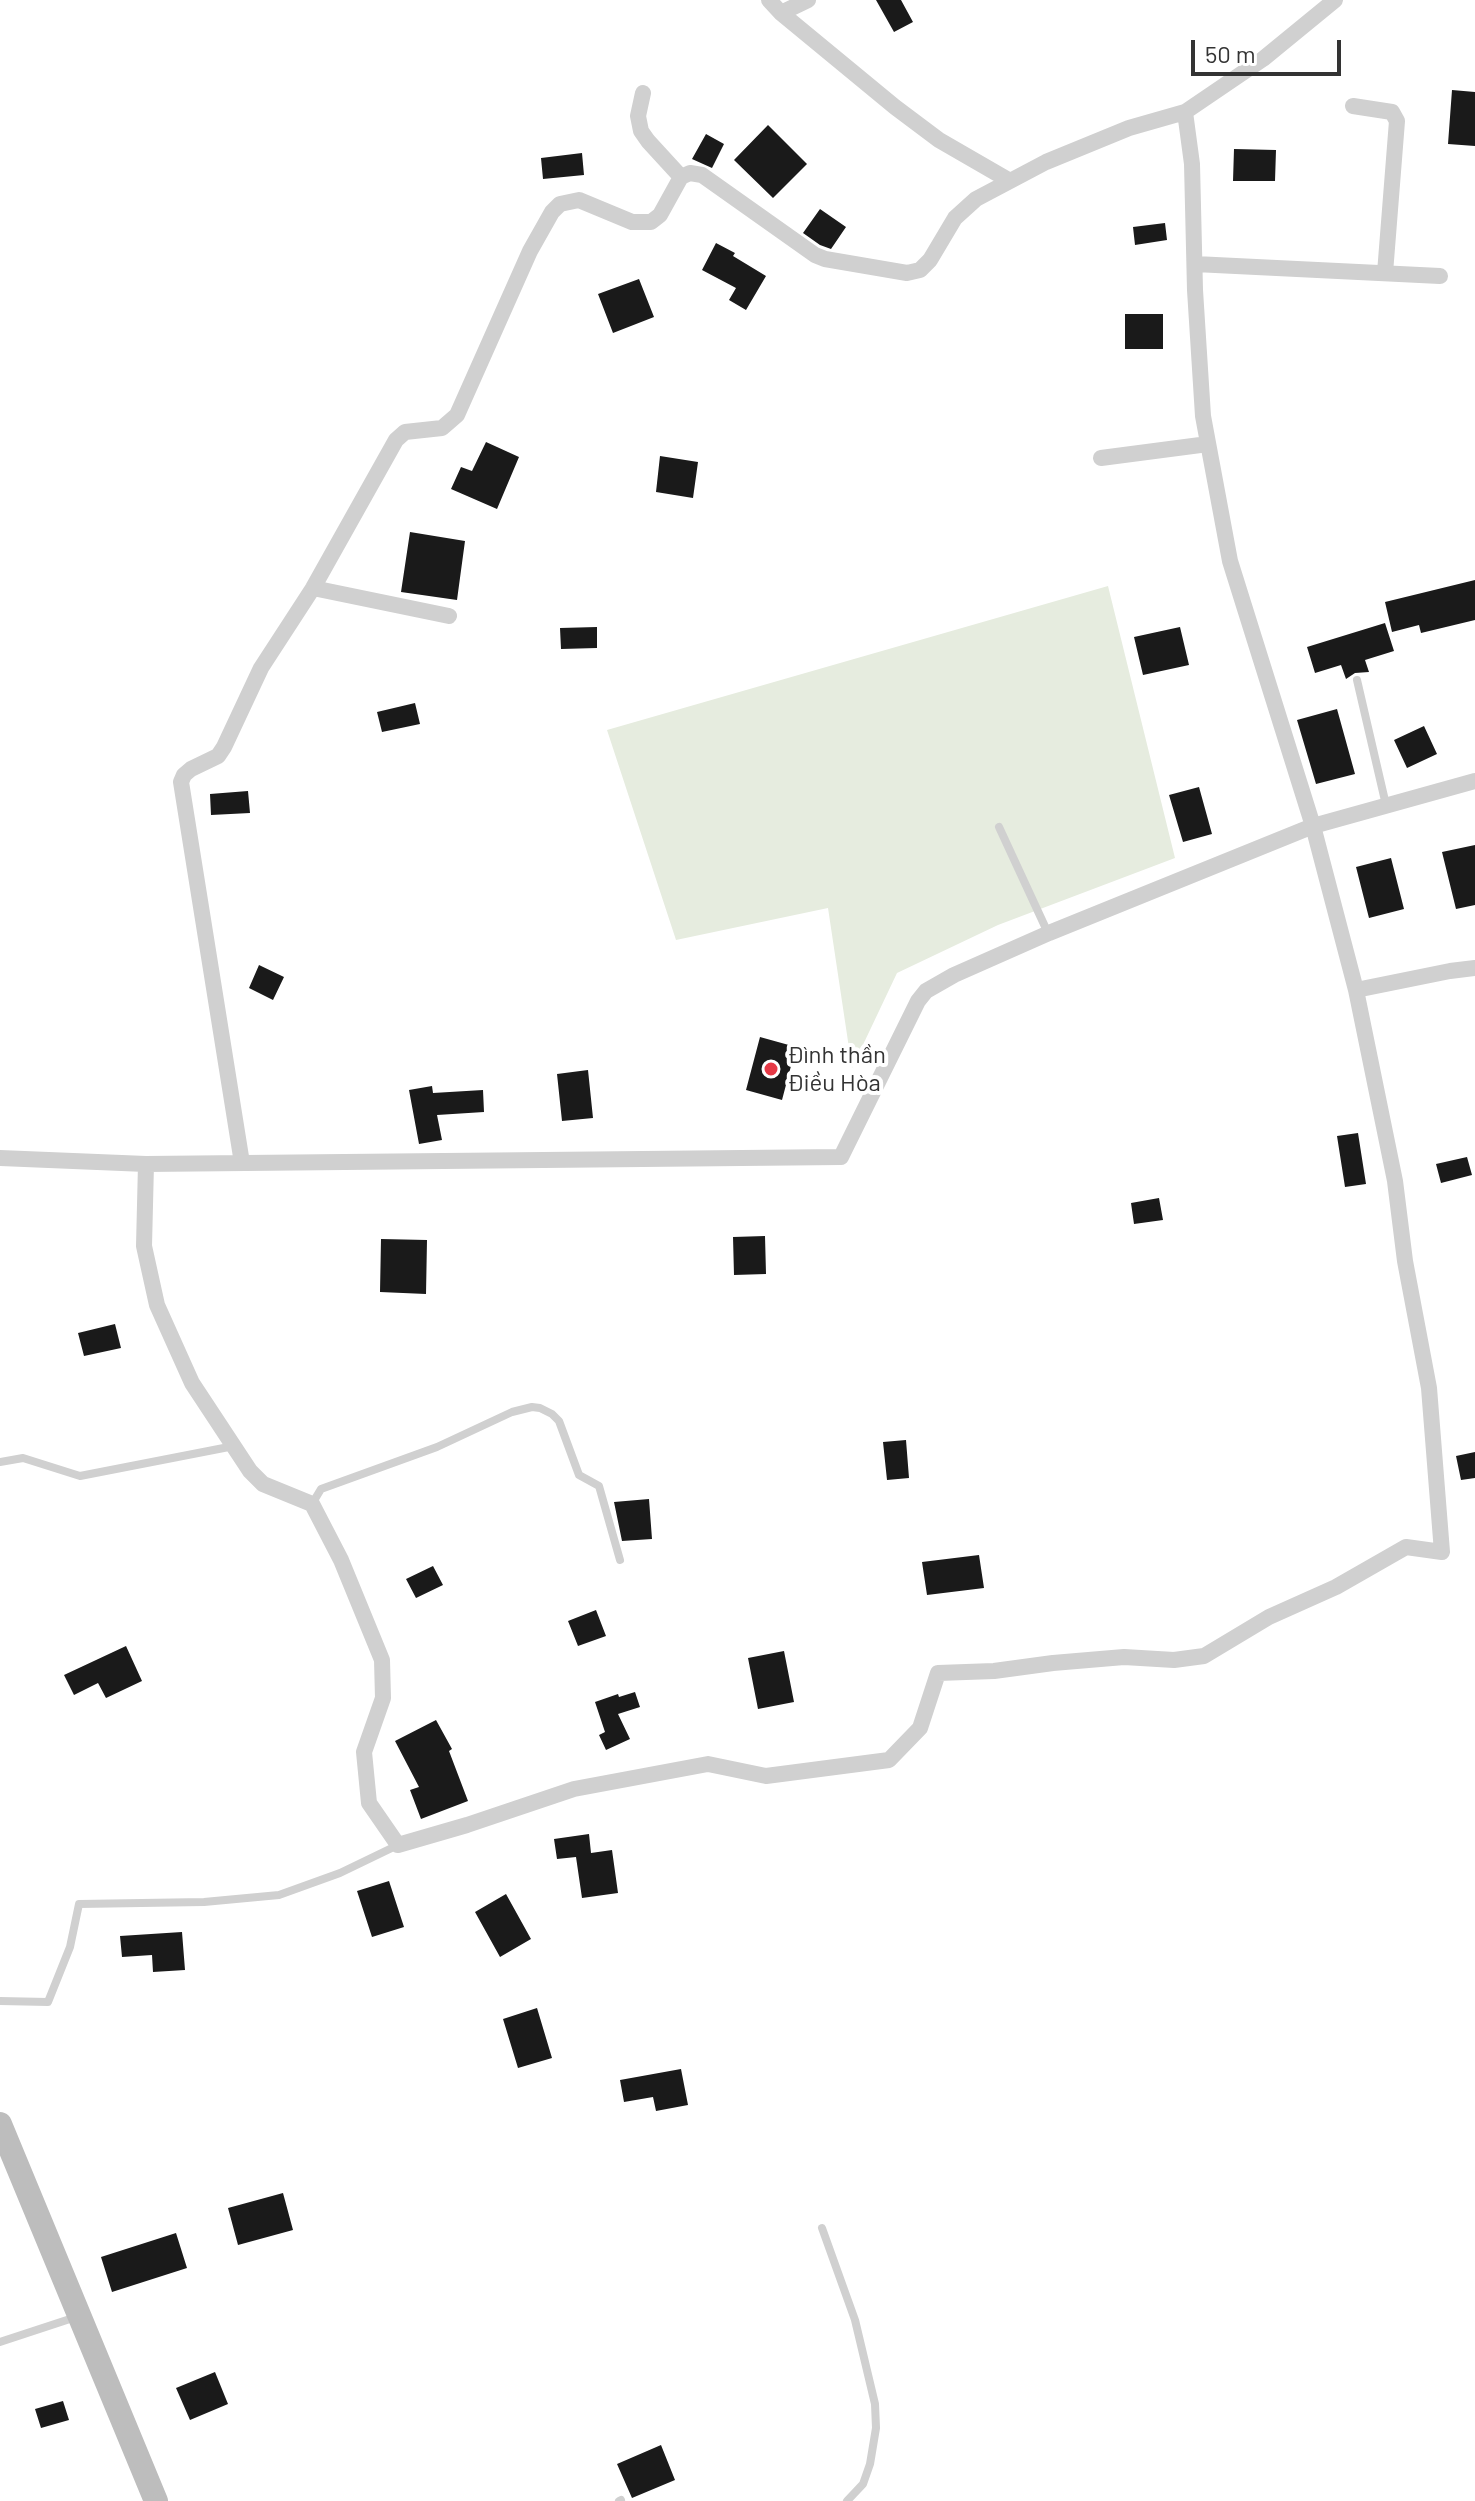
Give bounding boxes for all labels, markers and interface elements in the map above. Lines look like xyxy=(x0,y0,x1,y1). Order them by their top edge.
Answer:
scale bar xyxy=(1195,24,1345,74)
text: 50 m xyxy=(1205,39,1256,68)
place label: Đình thần Điều Hòa xyxy=(787,1041,886,1097)
marker: Đình thần Điều Hòa xyxy=(762,1060,780,1078)

